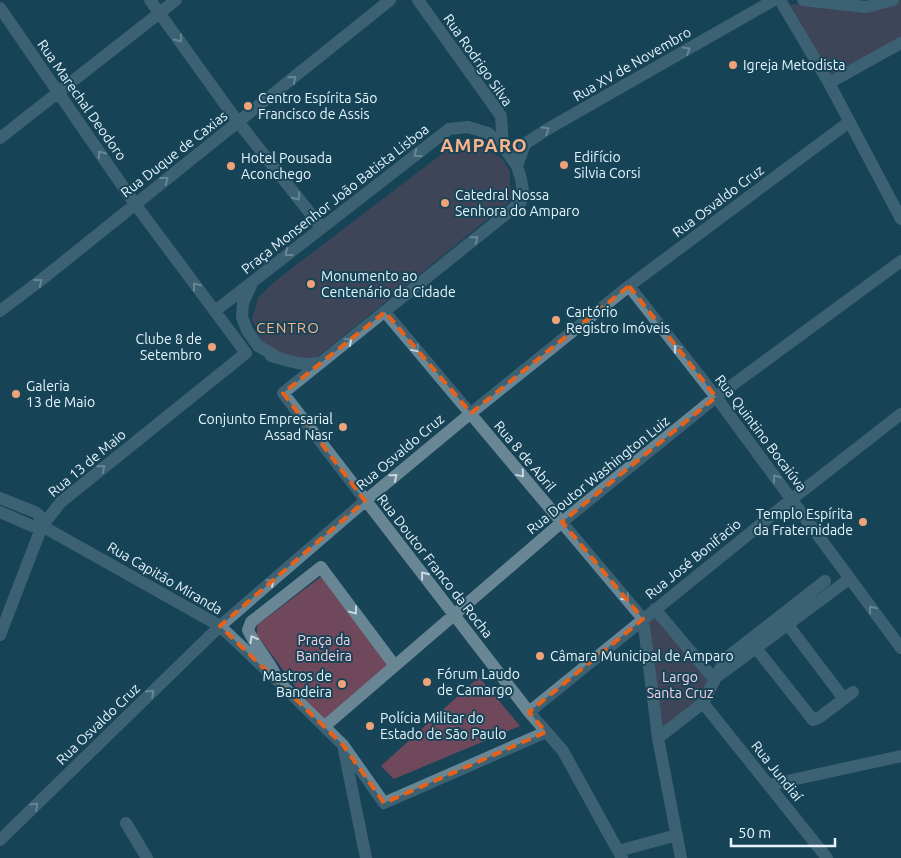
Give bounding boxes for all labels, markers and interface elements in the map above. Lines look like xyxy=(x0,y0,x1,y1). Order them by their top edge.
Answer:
street label: Rua Rodrigo Silva xyxy=(440,11,516,109)
street label: Rua XV de Novembro xyxy=(570,24,694,104)
one-way arrow xyxy=(173,34,182,43)
street label: Rua Marechal Deodoro xyxy=(34,37,130,163)
one-way arrow xyxy=(682,47,691,57)
place label: Igreja Metodista xyxy=(743,57,845,73)
marker: Igreja Metodista xyxy=(727,59,739,71)
one-way arrow xyxy=(287,75,296,84)
place label: Centro Espírita São Francisco de Assis xyxy=(258,90,377,122)
marker: Centro Espírita São Francisco de Assis xyxy=(242,100,254,112)
street label: Rua Duque de Caxias xyxy=(118,107,230,201)
street label: Praça Monsenhor João Batista Lisboa xyxy=(238,121,432,277)
one-way arrow xyxy=(540,127,549,137)
district label: AMPARO xyxy=(440,134,528,156)
one-way arrow xyxy=(413,148,423,157)
place label: Edifício Silvia Corsi xyxy=(574,149,641,181)
one-way arrow xyxy=(98,150,107,160)
place label: Hotel Pousada Aconchego xyxy=(241,150,332,182)
marker: Edifício Silvia Corsi xyxy=(558,159,570,171)
marker: Hotel Pousada Aconchego xyxy=(225,160,237,172)
street label: Rua Osvaldo Cruz xyxy=(669,162,767,240)
one-way arrow xyxy=(160,176,169,185)
place label: Catedral Nossa Senhora do Amparo xyxy=(455,187,580,219)
one-way arrow xyxy=(292,191,300,200)
marker: Catedral Nossa Senhora do Amparo xyxy=(439,197,451,209)
one-way arrow xyxy=(469,236,478,244)
one-way arrow xyxy=(285,248,294,256)
place label: Monumento ao Centenário da Cidade xyxy=(321,268,456,300)
marker: Monumento ao Centenário da Cidade xyxy=(305,278,317,290)
one-way arrow xyxy=(33,279,42,287)
one-way arrow xyxy=(193,282,202,292)
place label: Cartório Registro Imóveis xyxy=(566,304,670,336)
marker: Cartório Registro Imóveis xyxy=(550,314,562,326)
district label: CENTRO xyxy=(256,319,320,336)
place label: Clube 8 de Setembro xyxy=(136,331,202,363)
one-way arrow xyxy=(343,338,352,346)
marker: Clube 8 de Setembro xyxy=(206,341,218,353)
one-way arrow xyxy=(411,344,420,353)
one-way arrow xyxy=(674,345,683,354)
street label: Rua Quintino Bocaiúva xyxy=(712,372,810,494)
place label: Galeria 13 de Maio xyxy=(26,378,95,410)
marker: Galeria 13 de Maio xyxy=(10,388,22,400)
place label: Conjunto Empresarial Assad Nasr xyxy=(198,411,334,443)
street label: Rua Osvaldo Cruz xyxy=(353,411,447,493)
street label: Rua Doutor Washington Luiz xyxy=(524,413,672,537)
street label: Rua 8 de Abril xyxy=(491,418,559,495)
marker: Conjunto Empresarial Assad Nasr xyxy=(337,421,349,433)
street label: Rua 13 de Maio xyxy=(45,426,129,500)
one-way arrow xyxy=(97,465,106,474)
one-way arrow xyxy=(515,468,524,477)
one-way arrow xyxy=(388,474,397,482)
one-way arrow xyxy=(773,474,782,484)
street label: Rua Doutor Franco da Rocha xyxy=(374,491,496,641)
place label: Templo Espírita da Fraternidade xyxy=(754,506,853,538)
street label: Rua José Bonifacio xyxy=(642,516,744,602)
marker: Templo Espírita da Fraternidade xyxy=(857,516,869,528)
street label: Rua Capitão Miranda xyxy=(105,539,225,617)
one-way arrow xyxy=(421,572,429,581)
one-way arrow xyxy=(265,579,274,588)
one-way arrow xyxy=(620,592,628,601)
one-way arrow xyxy=(348,605,357,615)
one-way arrow xyxy=(869,606,877,615)
park label: Praça da Bandeira xyxy=(296,632,352,664)
one-way arrow xyxy=(249,635,259,644)
place label: Câmara Municipal de Amparo xyxy=(550,648,734,664)
marker: Câmara Municipal de Amparo xyxy=(534,650,546,662)
place label: Fórum Laudo de Camargo xyxy=(437,666,520,698)
place label: Mastros de Bandeira xyxy=(262,668,332,700)
park label: Largo Santa Cruz xyxy=(647,669,713,701)
marker: Fórum Laudo de Camargo xyxy=(421,676,433,688)
marker: Mastros de Bandeira xyxy=(336,678,348,690)
street label: Rua Osvaldo Cruz xyxy=(53,680,143,768)
one-way arrow xyxy=(146,689,155,698)
place label: Polícia Militar do Estado de São Paulo xyxy=(380,710,507,742)
marker: Polícia Militar do Estado de São Paulo xyxy=(364,720,376,732)
street label: Rua Jundiaí xyxy=(748,738,806,805)
one-way arrow xyxy=(29,803,38,812)
scale bar xyxy=(731,816,835,848)
text: 50 m xyxy=(738,824,771,841)

